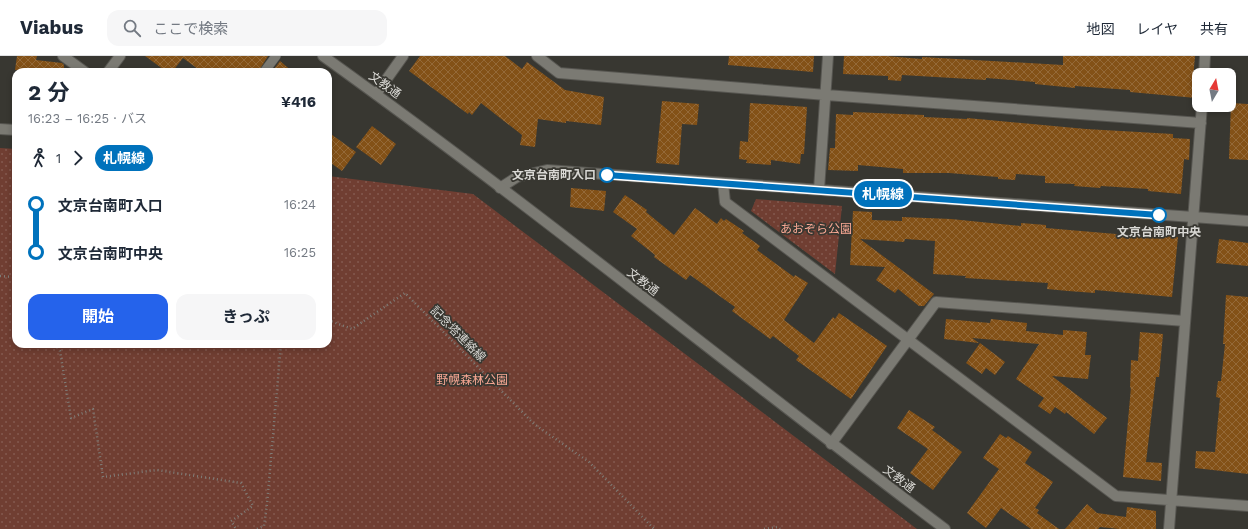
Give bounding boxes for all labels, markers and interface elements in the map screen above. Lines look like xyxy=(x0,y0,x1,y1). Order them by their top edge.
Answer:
search box xyxy=(107,10,387,46)
text: Viabus xyxy=(20,16,83,39)
icon: search xyxy=(121,17,143,39)
text: ここで検索 xyxy=(153,20,228,38)
text: 地図 xyxy=(1086,21,1114,37)
text: レイヤ xyxy=(1136,21,1178,37)
text: 共有 xyxy=(1200,21,1228,37)
north arrow xyxy=(1192,68,1236,112)
map controls xyxy=(1192,68,1236,112)
street label: 文教通 xyxy=(366,69,404,101)
text: 2 分 xyxy=(28,80,69,105)
text: ¥416 xyxy=(281,93,316,111)
text: 16:23 – 16:25 · バス xyxy=(28,111,147,126)
icon: walk xyxy=(28,147,50,169)
icon: forward xyxy=(67,147,89,169)
text: 札幌線 xyxy=(103,150,145,166)
text: 1 xyxy=(56,151,61,166)
marker: 文京台南町入口 xyxy=(599,167,615,183)
place label: 文京台南町入口 xyxy=(512,168,596,182)
line badge: 札幌線 xyxy=(860,181,906,207)
text: 札幌線 xyxy=(862,186,904,202)
text: 文京台南町入口 xyxy=(58,197,163,215)
text: 16:24 xyxy=(284,197,316,212)
marker: 文京台南町中央 xyxy=(1151,207,1167,223)
park label: あおぞら公園 xyxy=(780,222,852,236)
place label: 文京台南町中央 xyxy=(1117,225,1201,239)
text: 文京台南町中央 xyxy=(58,245,163,263)
text: 16:25 xyxy=(284,245,316,260)
street label: 文教通 xyxy=(625,265,661,299)
button: 開始 xyxy=(28,294,168,340)
button: きっぷ xyxy=(176,294,316,340)
street label: 記念塔連絡線 xyxy=(428,304,488,364)
park label: 野幌森林公園 xyxy=(436,373,508,387)
street label: 文教通 xyxy=(880,463,918,495)

